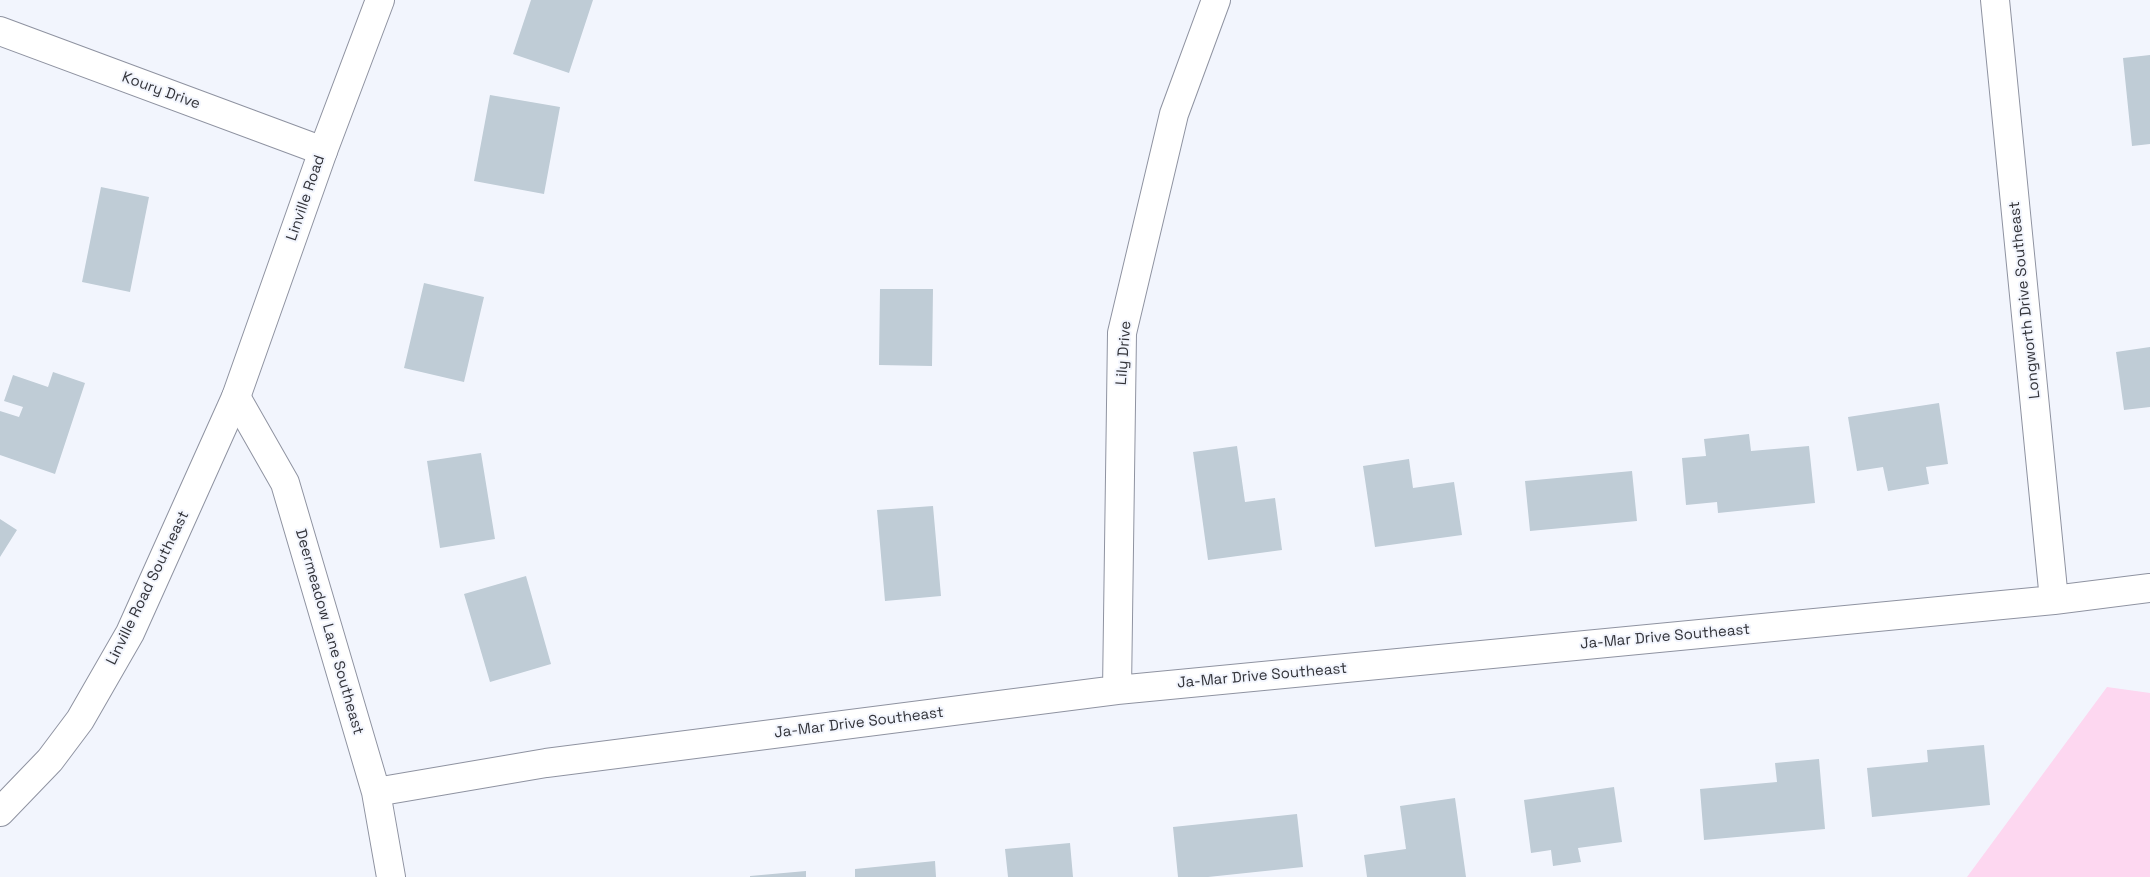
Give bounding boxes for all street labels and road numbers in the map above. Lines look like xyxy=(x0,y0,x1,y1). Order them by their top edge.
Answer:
street label: Koury Drive xyxy=(119,69,203,113)
street label: Linville Road xyxy=(283,153,329,243)
street label: Longworth Drive Southeast xyxy=(2006,200,2044,400)
street label: Lily Drive xyxy=(1113,320,1135,386)
street label: Linville Road Southeast xyxy=(103,508,193,668)
street label: Deermeadow Lane Southeast xyxy=(291,527,367,737)
street label: Ja-Mar Drive Southeast xyxy=(1579,621,1751,653)
street label: Ja-Mar Drive Southeast xyxy=(1176,660,1348,692)
street label: Ja-Mar Drive Southeast xyxy=(773,704,945,742)

